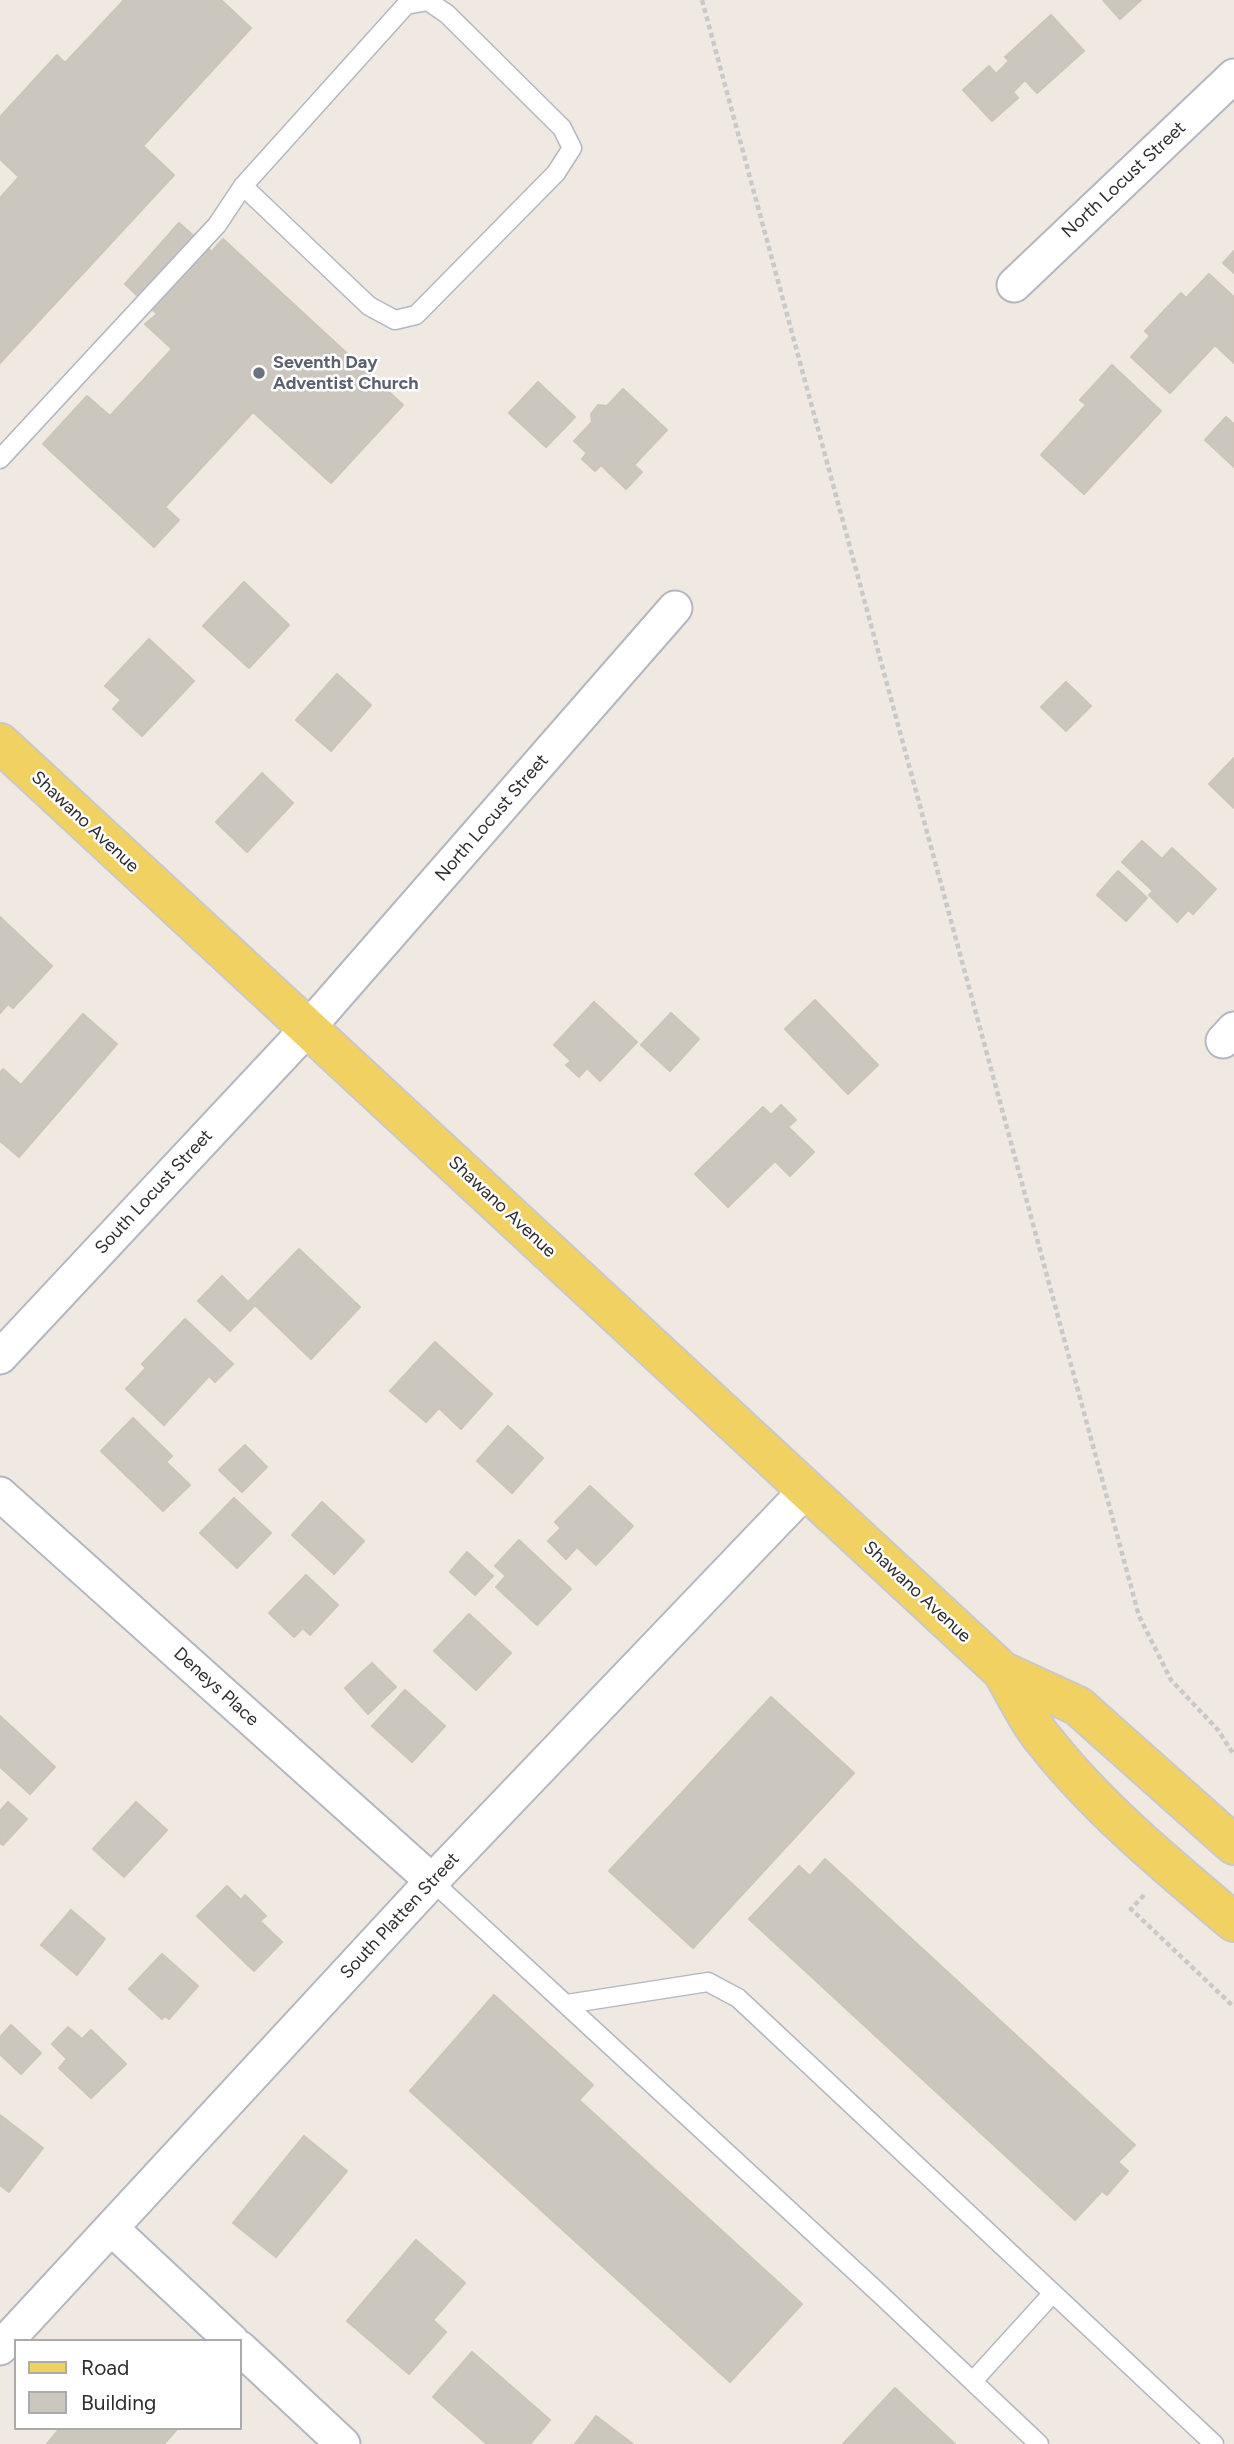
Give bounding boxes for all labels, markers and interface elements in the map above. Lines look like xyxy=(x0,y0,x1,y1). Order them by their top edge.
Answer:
street label: North Locust Street xyxy=(1058,117,1190,243)
place label: Seventh Day Adventist Church xyxy=(273,352,419,394)
marker: Seventh Day Adventist Church xyxy=(251,365,267,381)
street label: North Locust Street xyxy=(431,750,553,886)
street label: Shawano Avenue xyxy=(27,767,143,877)
street label: South Locust Street xyxy=(91,1125,217,1259)
street label: Shawano Avenue xyxy=(444,1152,560,1262)
street label: Shawano Avenue xyxy=(859,1537,975,1647)
street label: Deneys Place xyxy=(169,1643,263,1731)
street label: South Platten Street xyxy=(336,1848,464,1984)
legend xyxy=(14,2339,242,2430)
text: Road xyxy=(81,2355,129,2380)
text: Building xyxy=(81,2390,156,2415)

